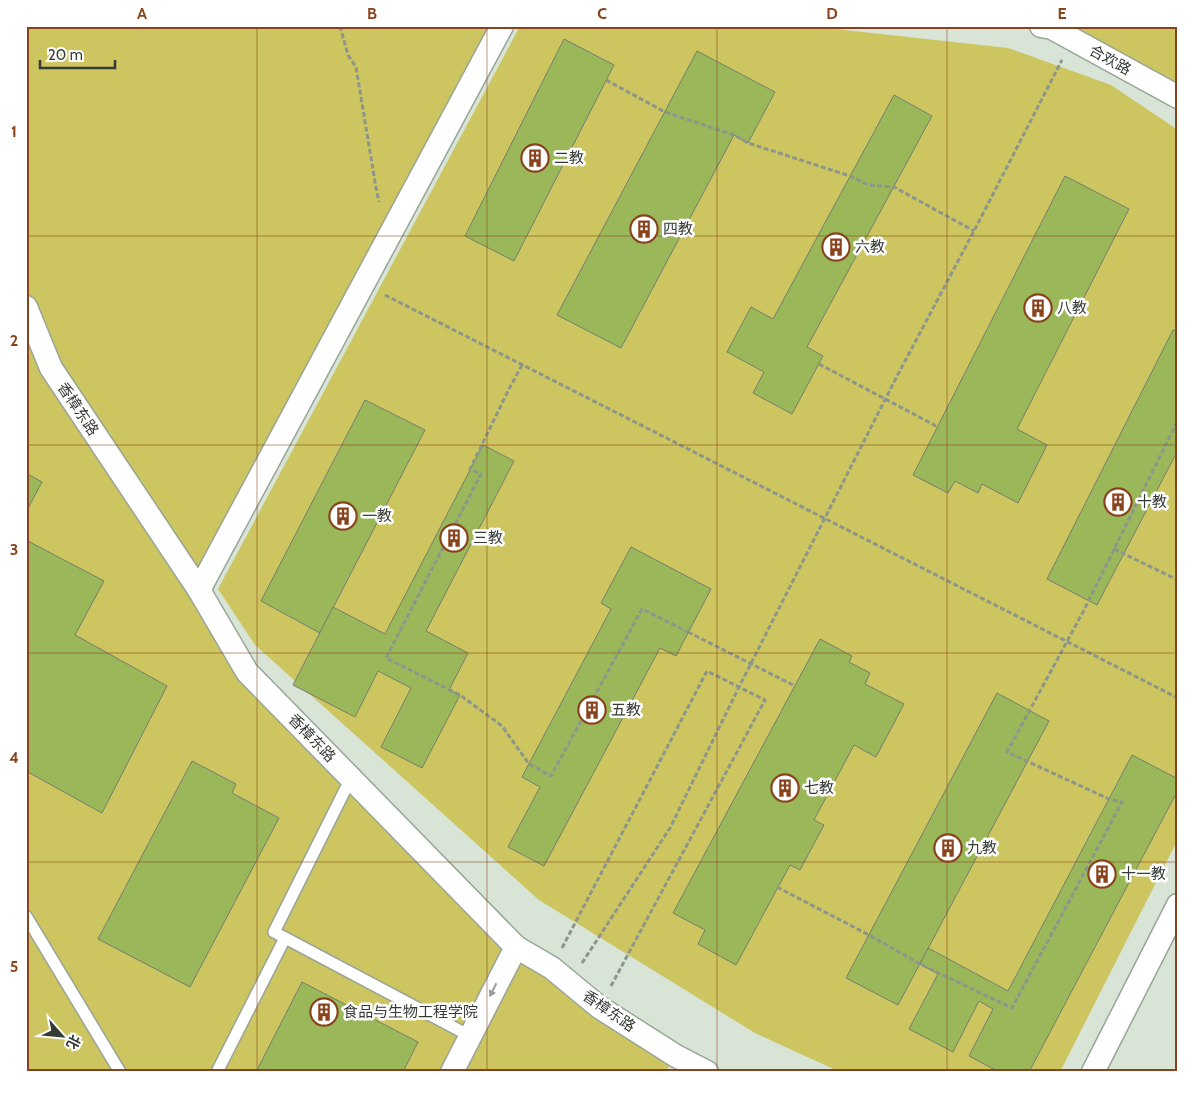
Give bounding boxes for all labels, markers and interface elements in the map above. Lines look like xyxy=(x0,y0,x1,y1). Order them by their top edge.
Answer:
text: A xyxy=(137,4,147,23)
text: B xyxy=(367,4,377,23)
text: C xyxy=(597,4,607,23)
text: D xyxy=(826,4,838,23)
text: E xyxy=(1057,4,1067,23)
scale bar xyxy=(40,38,115,70)
street label: 合欢路 xyxy=(1086,41,1134,79)
text: 20 m xyxy=(48,46,83,64)
text: 1 xyxy=(11,122,17,141)
building icon: 二教 xyxy=(520,143,550,173)
place label: 二教 xyxy=(554,149,584,167)
building icon: 四教 xyxy=(629,214,659,244)
place label: 四教 xyxy=(663,220,693,238)
building icon: 六教 xyxy=(821,232,851,262)
place label: 六教 xyxy=(855,238,885,256)
building icon: 八教 xyxy=(1023,293,1053,323)
place label: 八教 xyxy=(1057,299,1087,317)
text: 2 xyxy=(10,331,18,350)
street label: 香樟东路 xyxy=(54,379,102,439)
building icon: 十教 xyxy=(1103,487,1133,517)
place label: 十教 xyxy=(1137,493,1167,511)
building icon: 一教 xyxy=(328,501,358,531)
place label: 一教 xyxy=(362,507,392,525)
building icon: 三教 xyxy=(439,523,469,553)
place label: 三教 xyxy=(473,529,503,547)
text: 3 xyxy=(10,540,18,559)
building icon: 五教 xyxy=(577,695,607,725)
place label: 五教 xyxy=(611,701,641,719)
street label: 香樟东路 xyxy=(285,710,339,766)
text: 4 xyxy=(9,748,19,767)
building icon: 七教 xyxy=(770,773,800,803)
place label: 七教 xyxy=(804,779,834,797)
building icon: 九教 xyxy=(933,833,963,863)
place label: 九教 xyxy=(967,839,997,857)
building icon: 十一教 xyxy=(1087,859,1117,889)
place label: 十一教 xyxy=(1121,865,1166,883)
text: 5 xyxy=(10,957,18,976)
one-way arrow xyxy=(489,983,497,998)
street label: 香樟东路 xyxy=(579,986,639,1036)
building icon: 食品与生物工程学院 xyxy=(309,997,339,1027)
place label: 食品与生物工程学院 xyxy=(343,1003,478,1021)
north arrow xyxy=(38,1010,88,1060)
text: 北 xyxy=(62,1032,85,1052)

